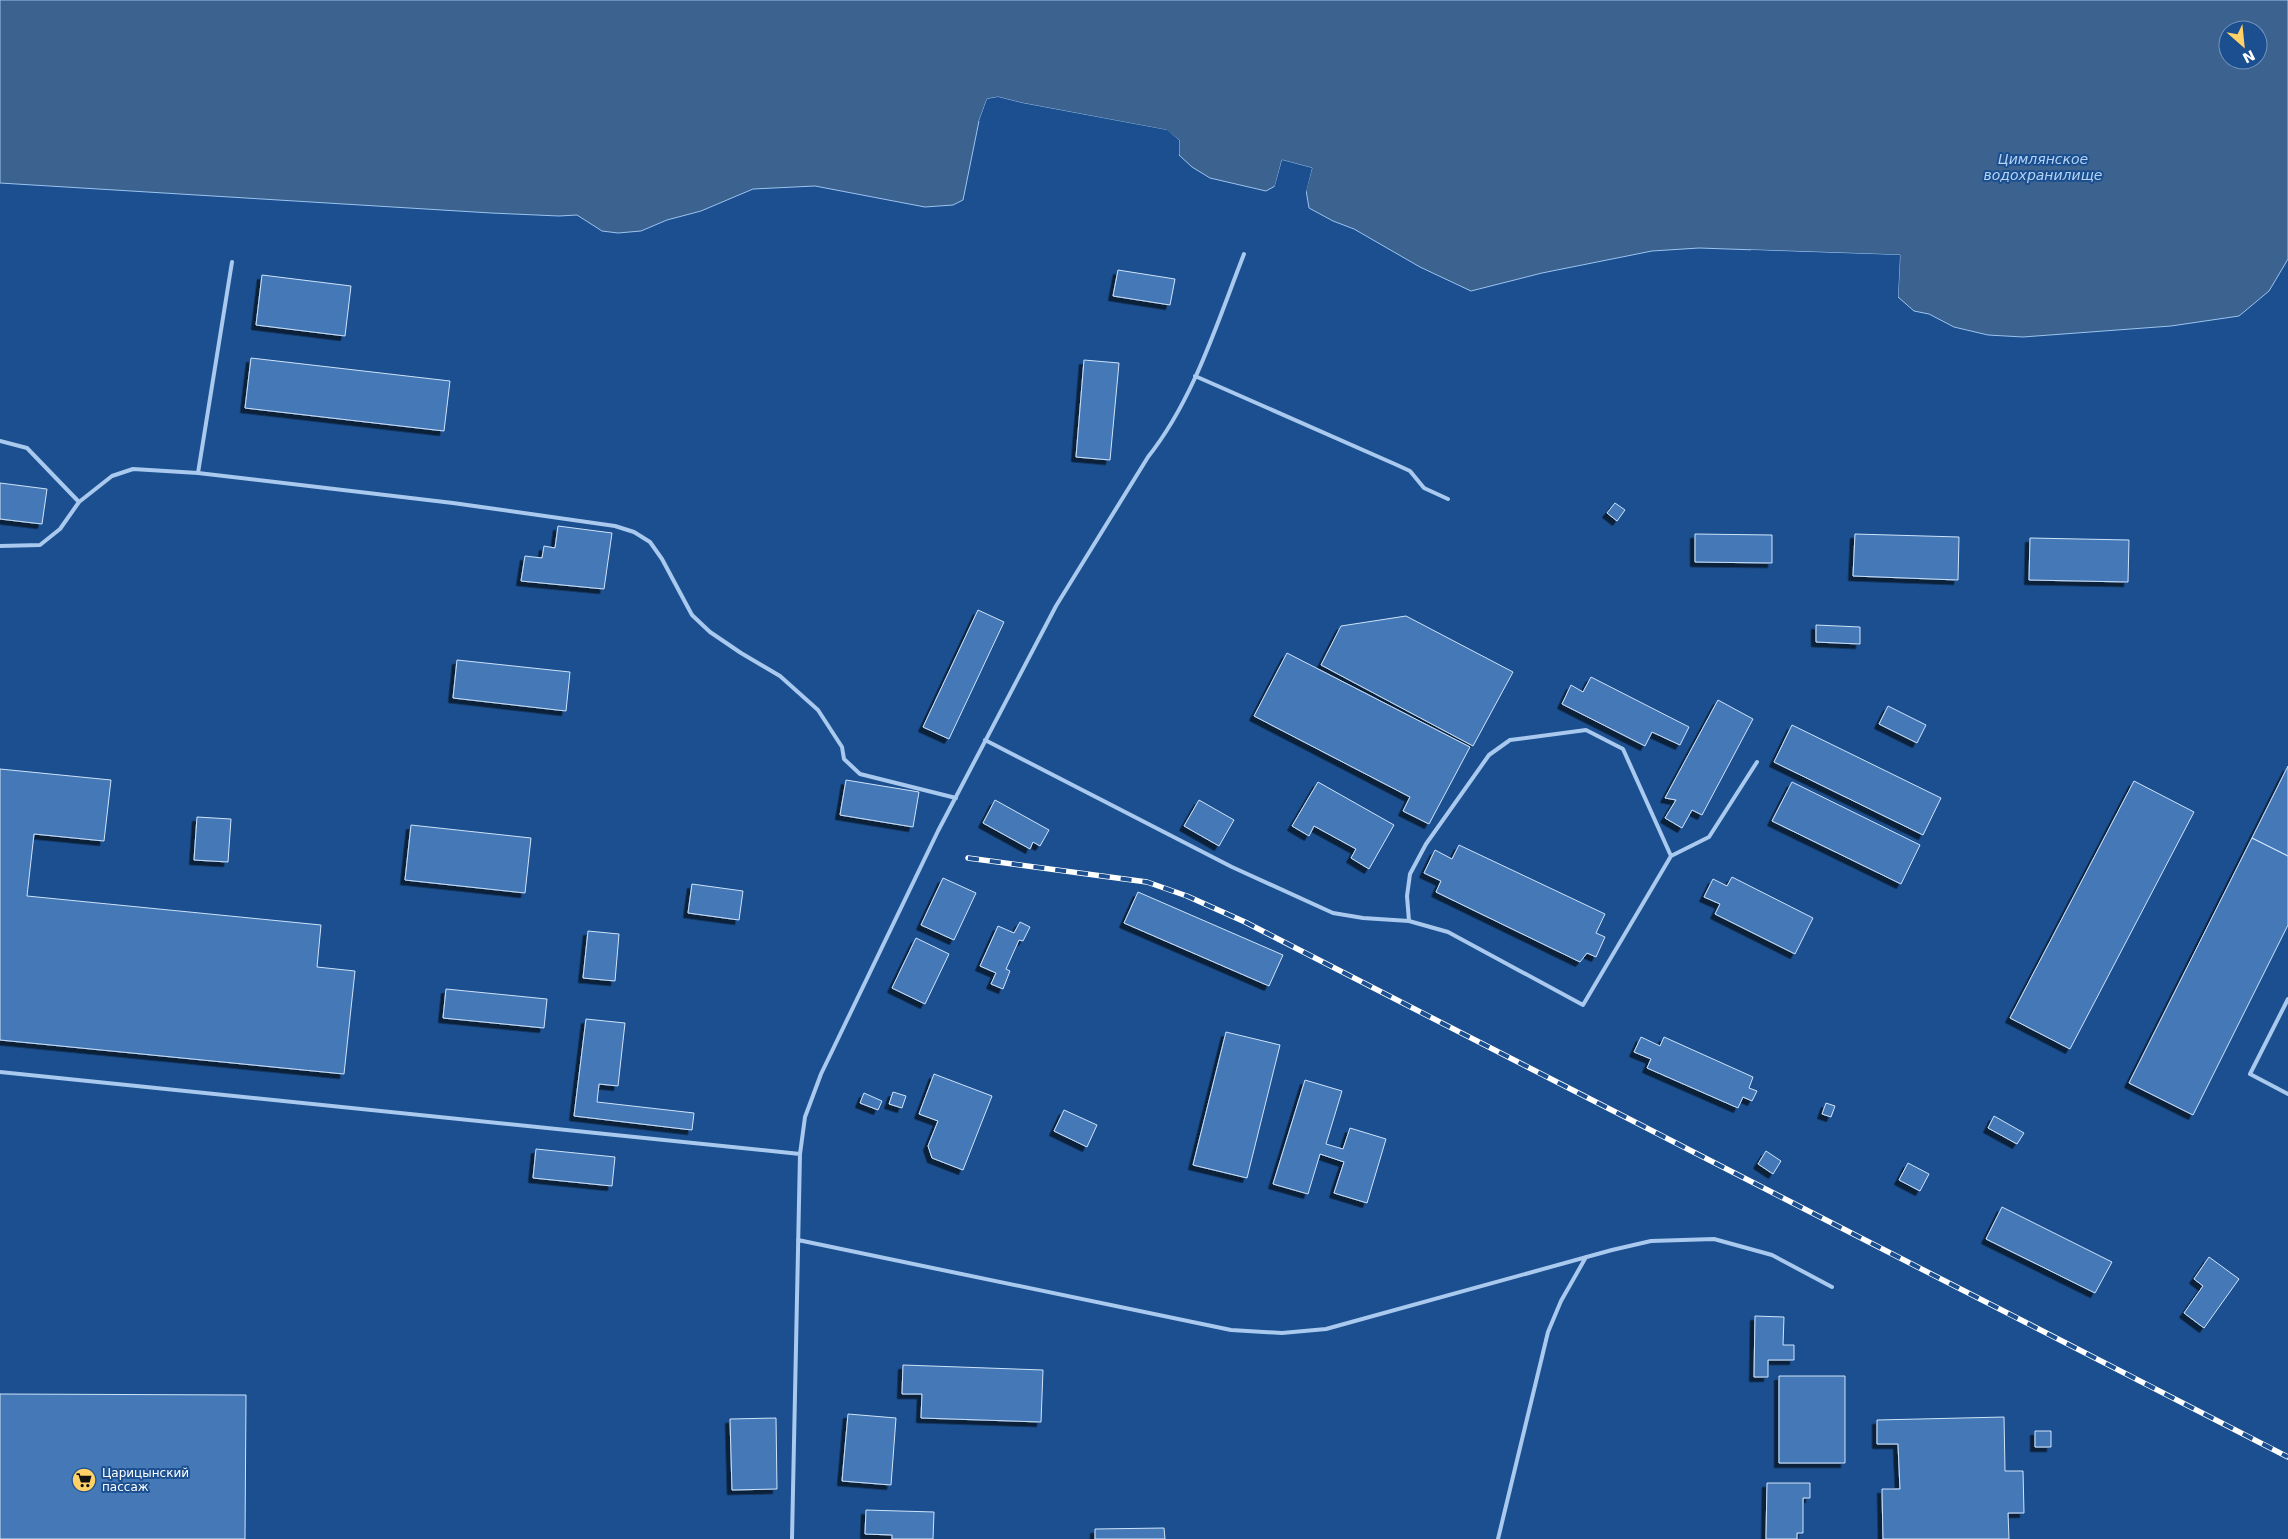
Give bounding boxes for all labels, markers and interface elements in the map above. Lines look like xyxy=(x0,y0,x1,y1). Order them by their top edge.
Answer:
north arrow xyxy=(2218,20,2268,70)
text: N xyxy=(2240,47,2258,66)
water label: Цимлянское водохранилище xyxy=(1984,151,2102,183)
place label: Царицынский пассаж xyxy=(102,1466,189,1494)
supermarket icon: Царицынский пассаж xyxy=(71,1467,97,1493)

